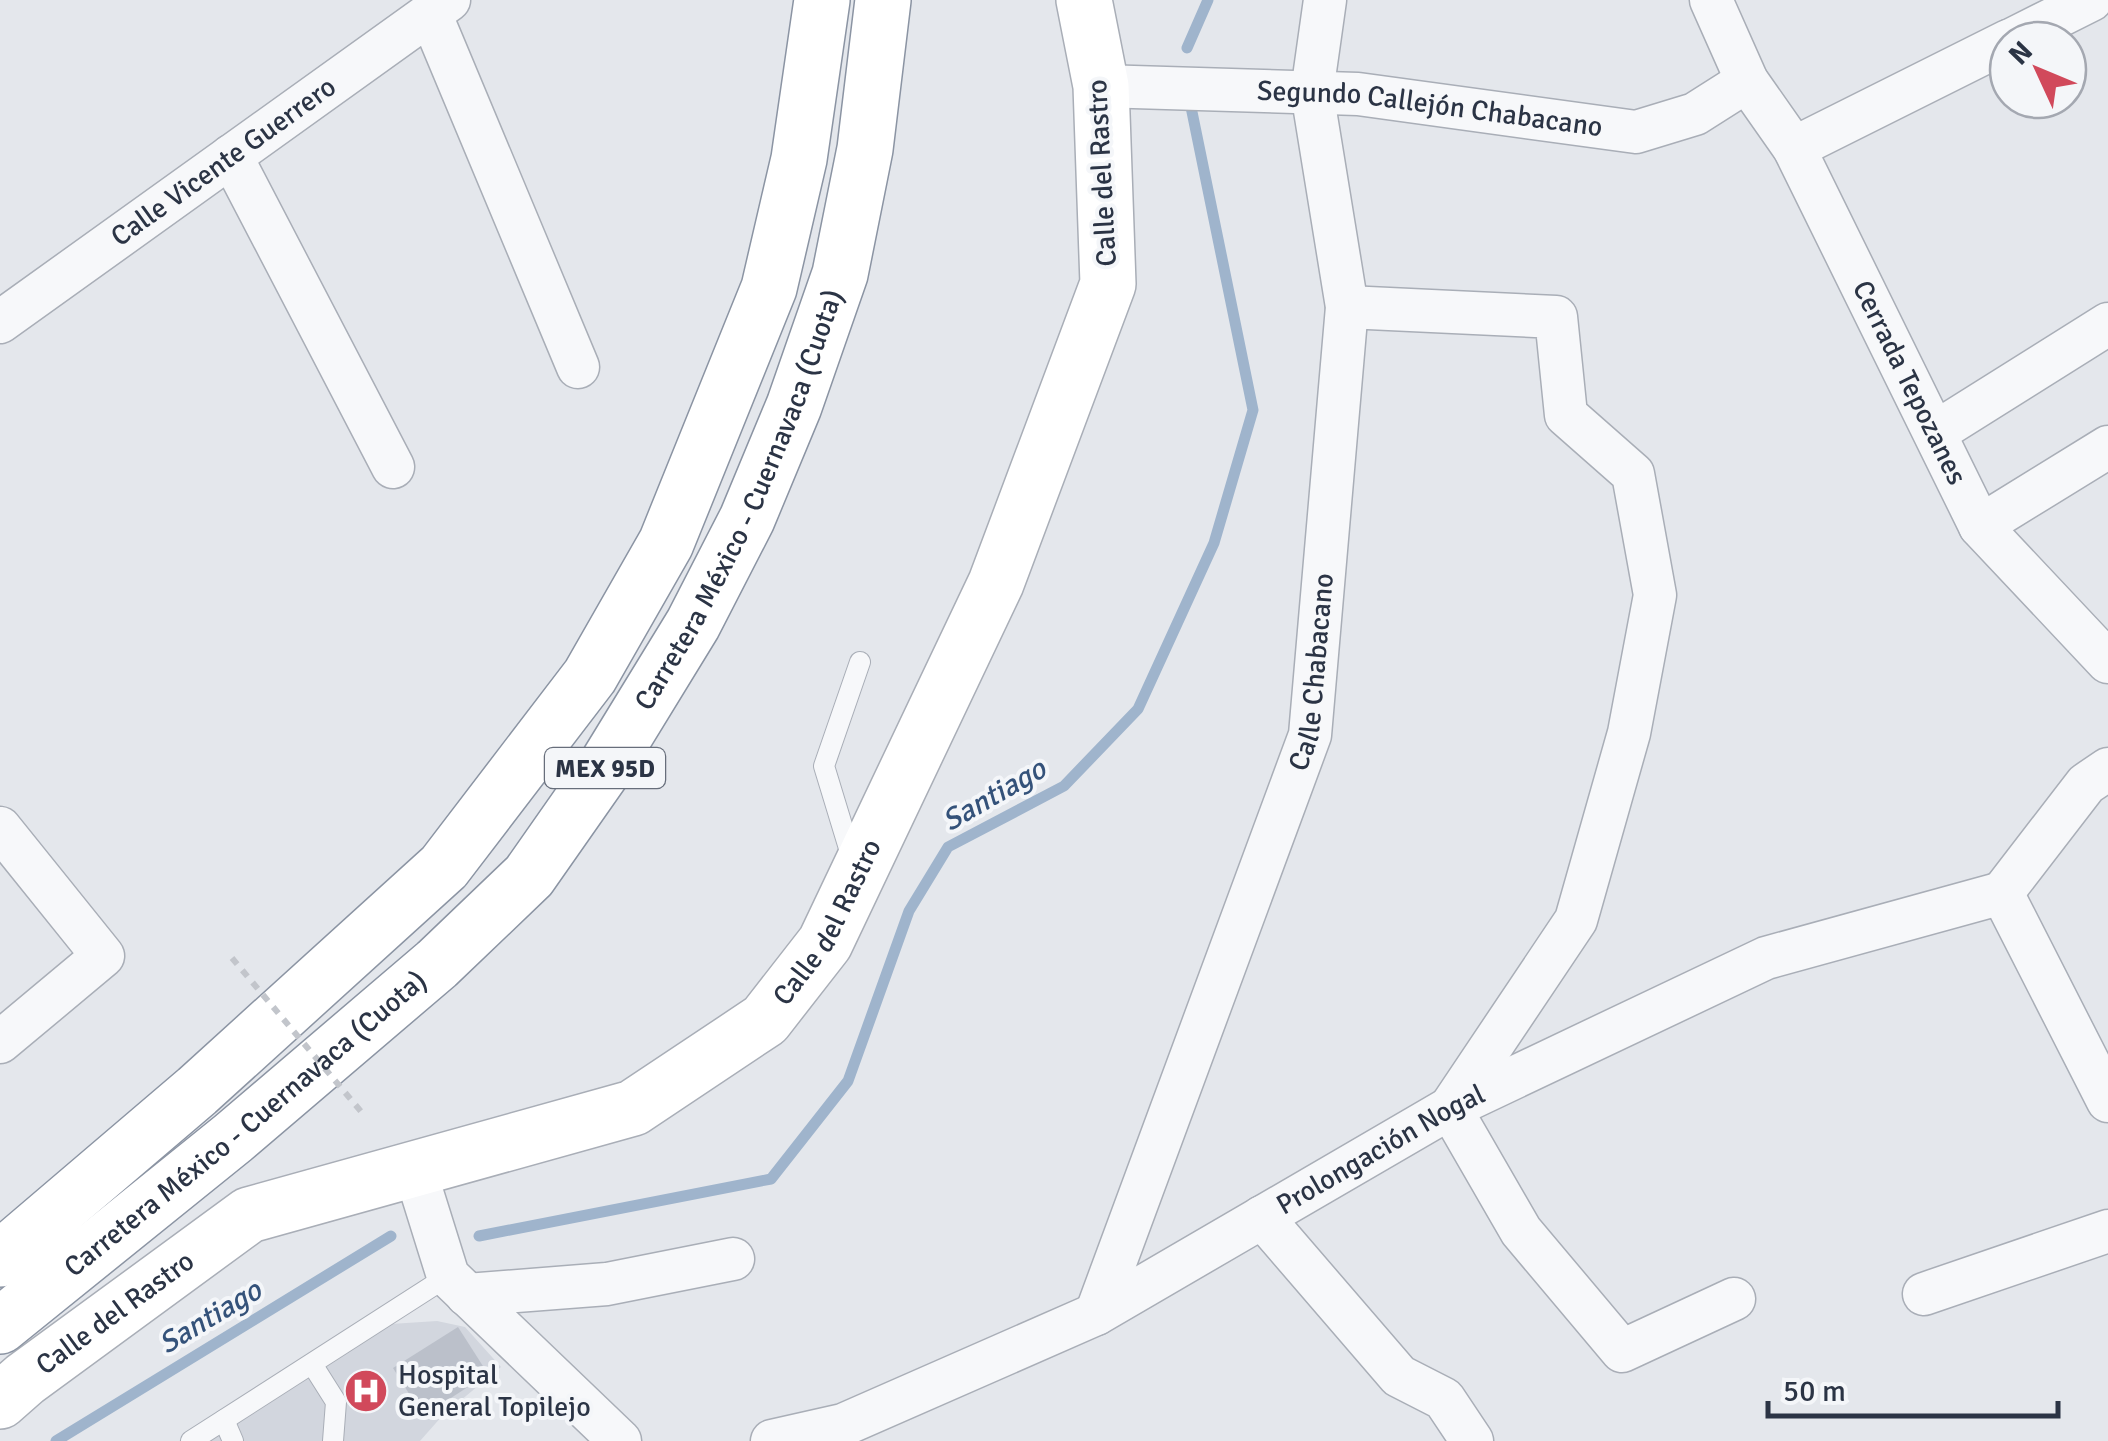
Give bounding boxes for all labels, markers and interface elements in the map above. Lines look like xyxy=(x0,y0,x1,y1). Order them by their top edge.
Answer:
north arrow xyxy=(1988,20,2088,120)
text: N xyxy=(2002,35,2040,72)
street label: Calle Vicente Guerrero xyxy=(104,70,342,254)
street label: Segundo Callejón Chabacano xyxy=(1257,74,1605,144)
street label: Calle del Rastro xyxy=(1080,79,1124,267)
street label: Cerrada Tepozanes xyxy=(1845,275,1974,490)
street label: Carretera México - Cuernavaca (Cuota) xyxy=(627,285,850,716)
street label: Calle Chabacano xyxy=(1281,572,1341,776)
road number: MEX 95D xyxy=(545,748,665,788)
water label: Santiago xyxy=(936,750,1054,839)
street label: Calle del Rastro xyxy=(766,834,889,1012)
street label: Carretera México - Cuernavaca (Cuota) xyxy=(58,963,433,1284)
street label: Prolongación Nogal xyxy=(1270,1077,1490,1222)
street label: Calle del Rastro xyxy=(29,1244,201,1382)
water label: Santiago xyxy=(152,1271,269,1362)
scale bar xyxy=(1768,1356,2058,1418)
place label: Hospital General Topilejo xyxy=(398,1358,591,1424)
hospital icon: Hospital General Topilejo xyxy=(343,1368,389,1414)
text: 50 m xyxy=(1783,1373,1846,1410)

